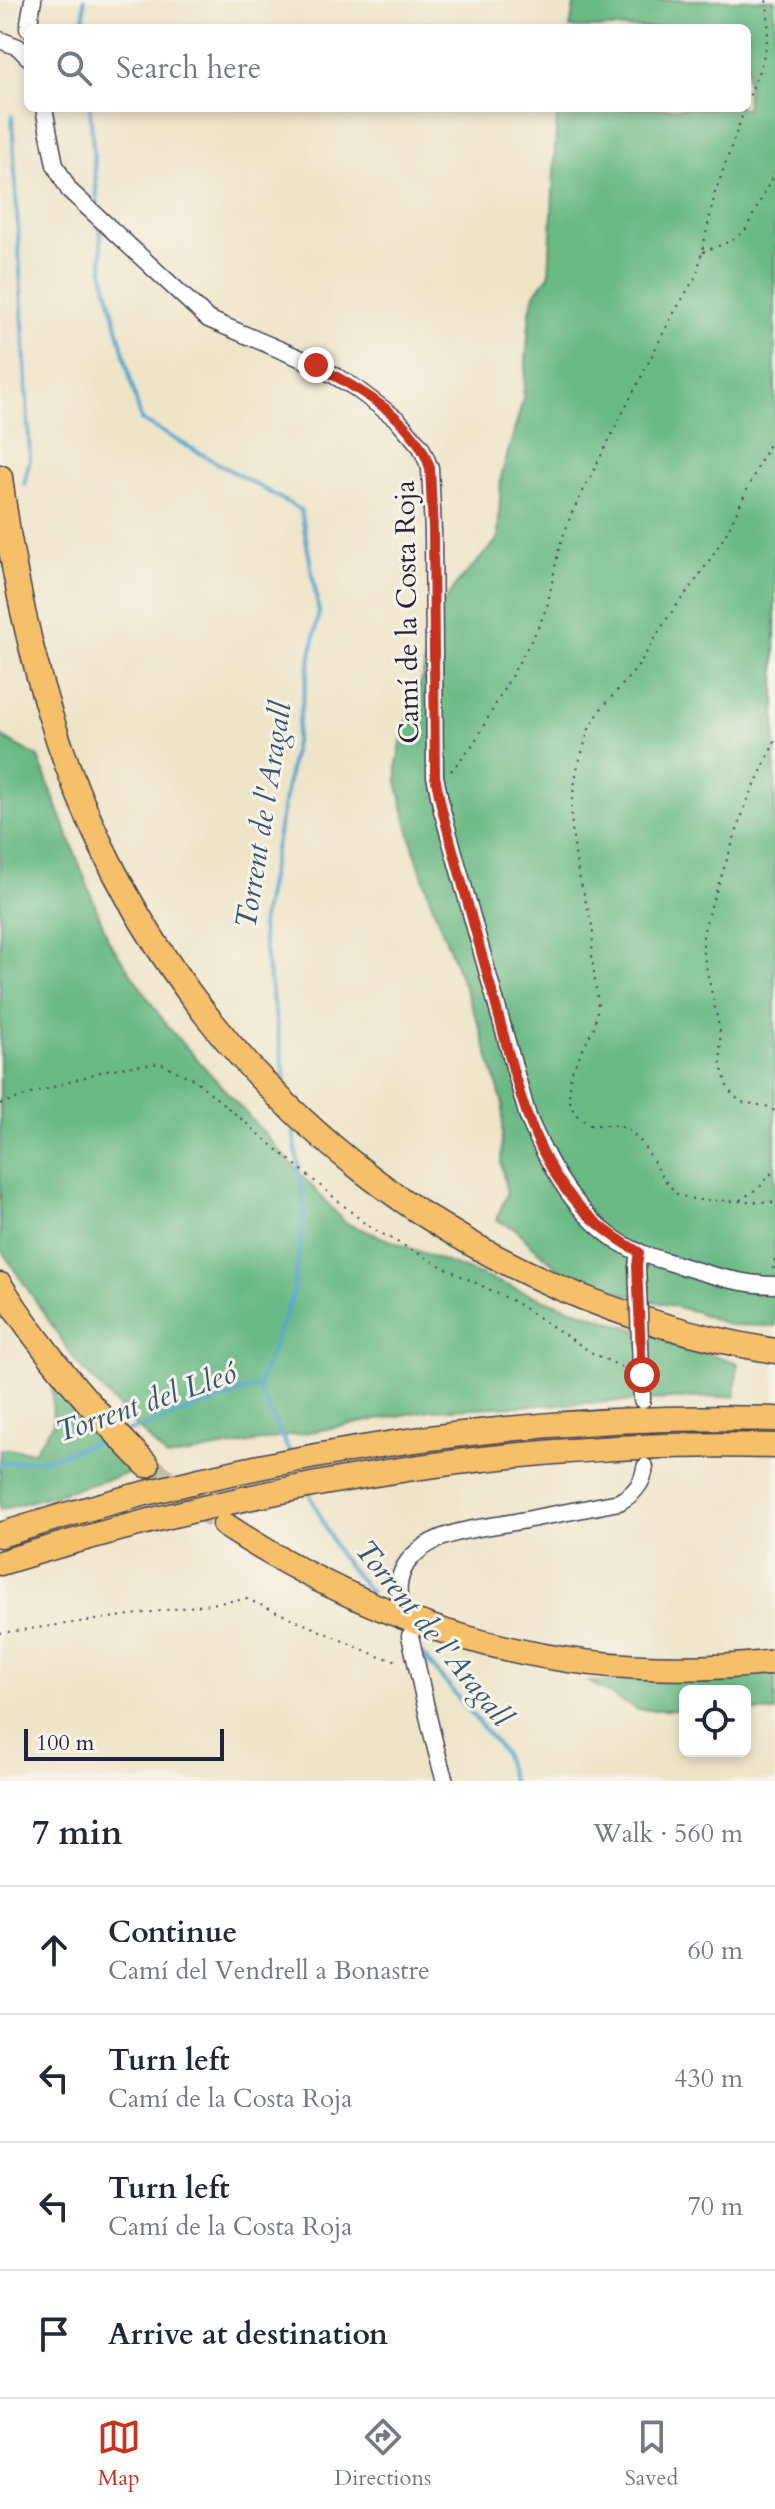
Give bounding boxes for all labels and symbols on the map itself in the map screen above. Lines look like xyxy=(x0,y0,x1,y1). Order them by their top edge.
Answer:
route end xyxy=(298,347,334,383)
street label: Camí de la Costa Roja xyxy=(386,480,428,744)
water label: Torrent de l'Aragall xyxy=(225,698,302,932)
water label: Torrent del Lleó xyxy=(50,1352,243,1452)
route start xyxy=(624,1357,660,1393)
water label: Torrent de l'Aragall xyxy=(346,1531,522,1736)
scale bar xyxy=(24,1725,224,1761)

